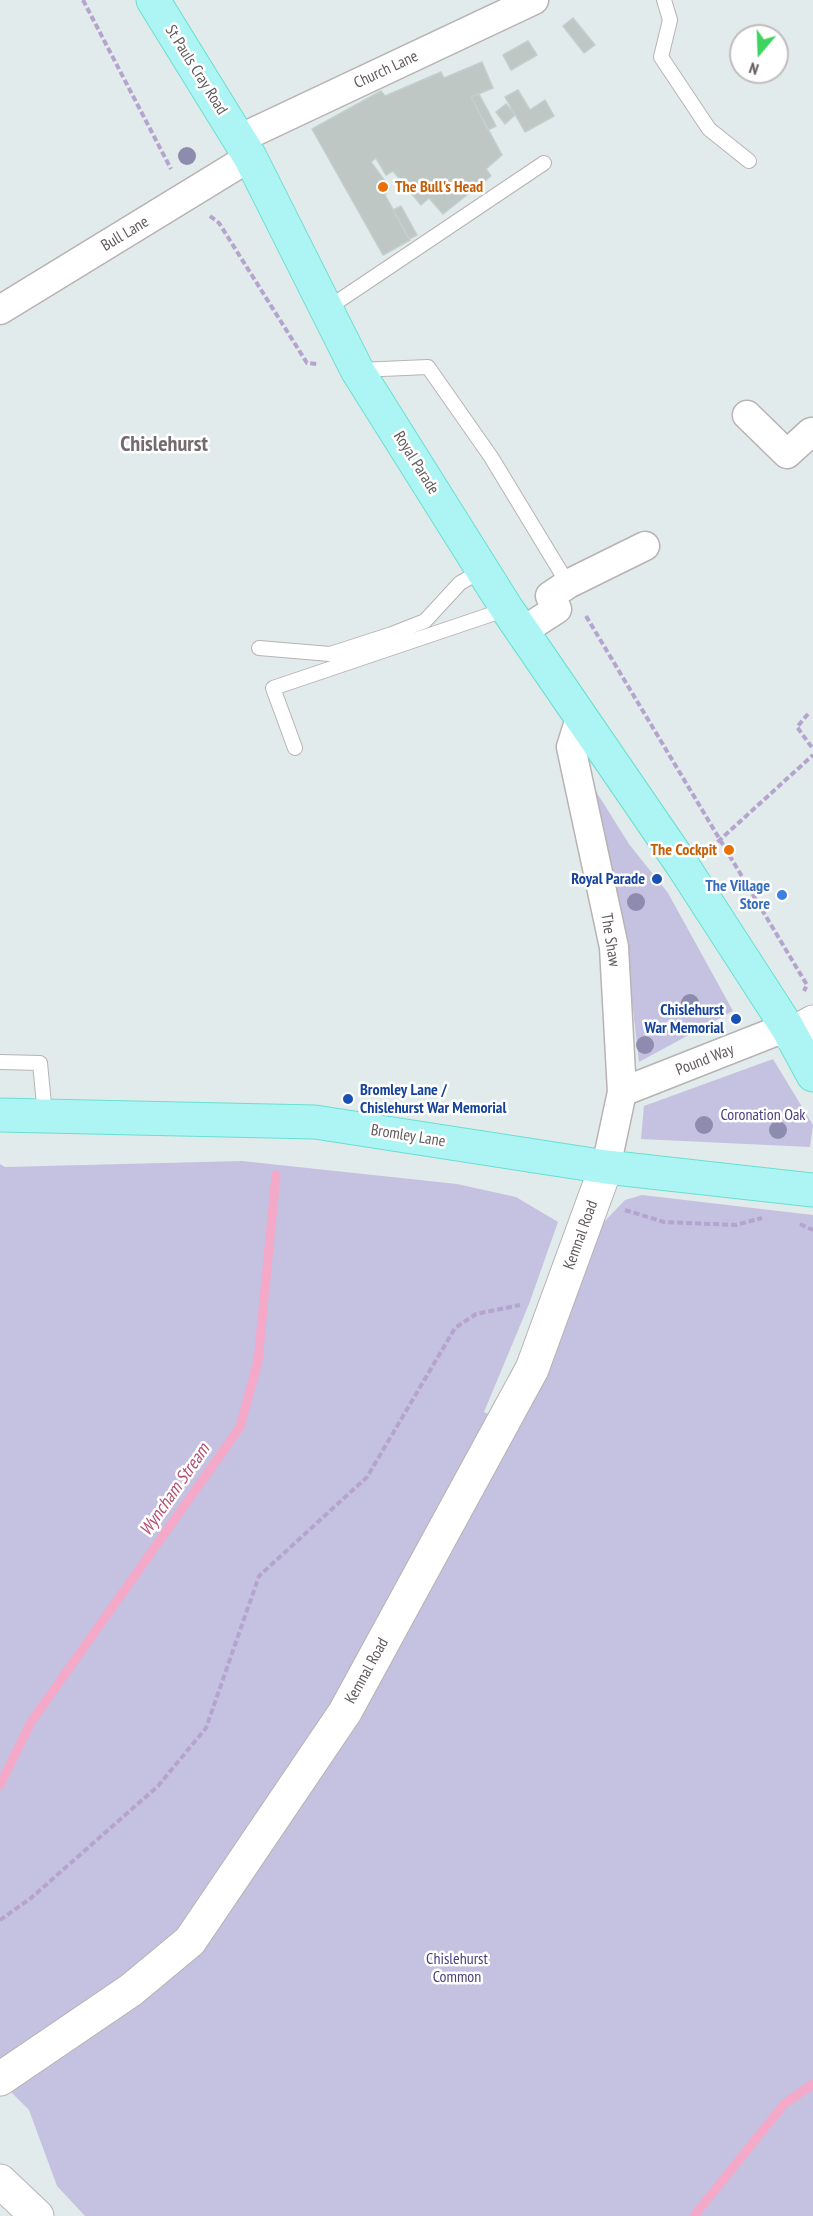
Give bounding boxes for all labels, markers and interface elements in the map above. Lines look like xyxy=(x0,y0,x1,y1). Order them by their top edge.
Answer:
street label: St Pauls Cray Road xyxy=(161,22,231,118)
north arrow xyxy=(729,24,789,84)
street label: Church Lane xyxy=(351,47,421,93)
text: N xyxy=(746,58,761,80)
place label: The Bull's Head xyxy=(395,177,483,197)
marker: The Bull's Head xyxy=(376,180,390,194)
street label: Bull Lane xyxy=(98,212,152,256)
street label: Royal Parade xyxy=(389,428,443,498)
district label: Chislehurst xyxy=(120,432,208,458)
place label: The Cockpit xyxy=(651,840,717,860)
marker: The Cockpit xyxy=(722,843,736,857)
place label: Royal Parade xyxy=(571,869,645,889)
marker: Royal Parade xyxy=(650,872,664,886)
place label: The Village Store xyxy=(705,876,770,914)
marker: The Village Store xyxy=(775,888,789,902)
street label: The Shaw xyxy=(596,912,624,968)
place label: Chislehurst War Memorial xyxy=(645,1000,724,1038)
marker: Chislehurst War Memorial xyxy=(729,1012,743,1026)
street label: Pound Way xyxy=(673,1040,737,1080)
place label: Bromley Lane / Chislehurst War Memorial xyxy=(360,1080,506,1118)
marker: Bromley Lane / Chislehurst War Memorial xyxy=(341,1092,355,1106)
park label: Coronation Oak xyxy=(720,1105,806,1125)
street label: Bromley Lane xyxy=(369,1121,447,1151)
street label: Kemnal Road xyxy=(560,1198,602,1272)
water label: Wyncham Stream xyxy=(135,1440,215,1540)
street label: Kemnal Road xyxy=(341,1635,393,1707)
park label: Chislehurst Common xyxy=(426,1949,488,1987)

